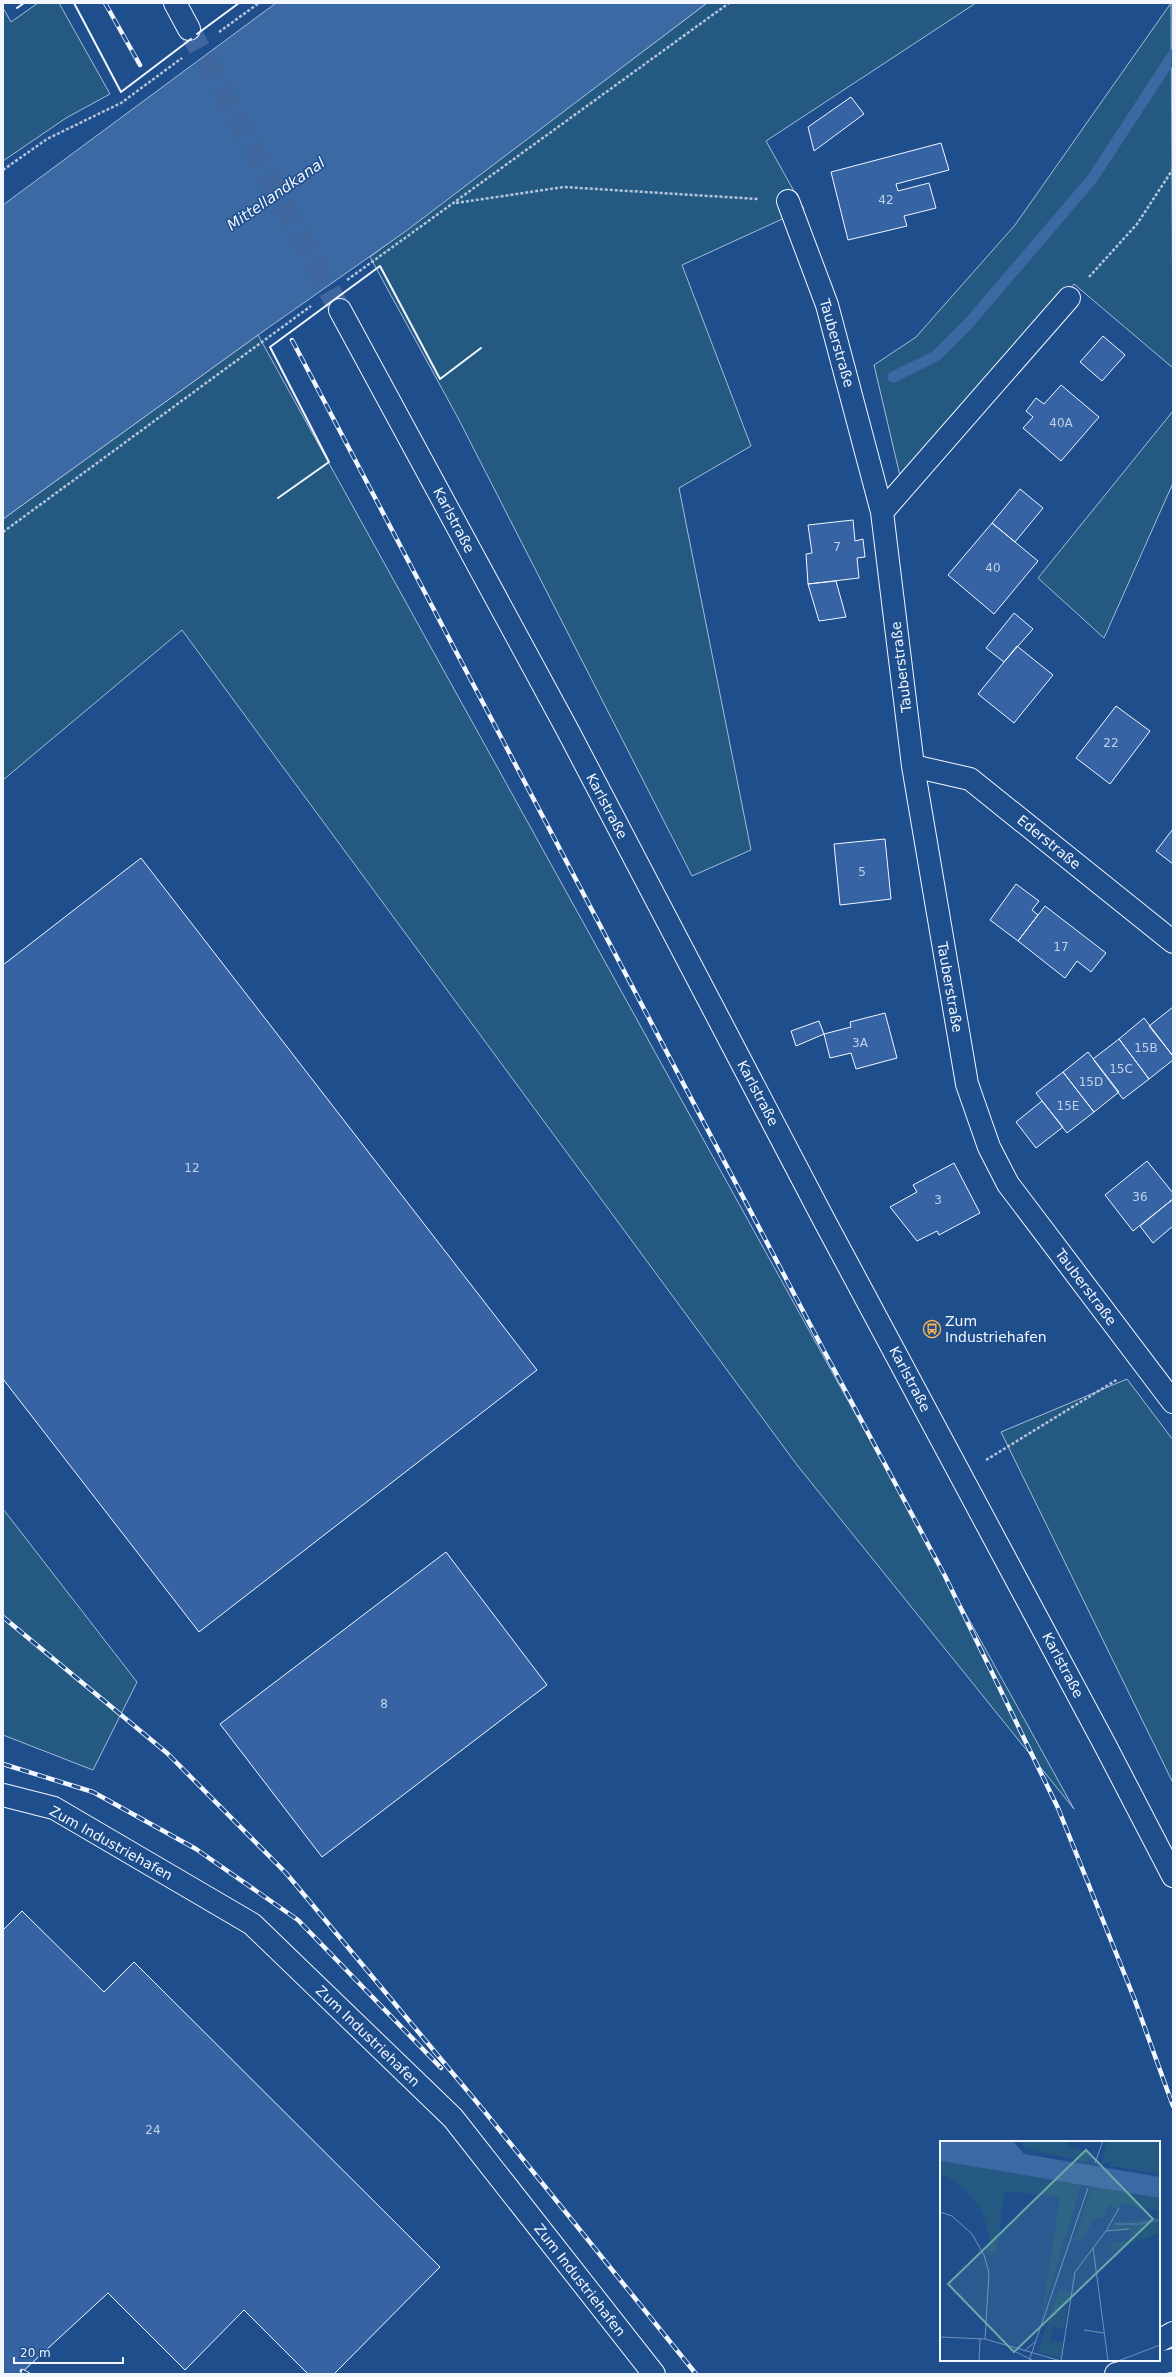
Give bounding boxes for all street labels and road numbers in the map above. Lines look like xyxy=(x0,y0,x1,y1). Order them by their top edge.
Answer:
street label: Tauberstraße xyxy=(816,296,857,389)
street label: Karlstraße xyxy=(430,485,478,555)
street label: Tauberstraße xyxy=(887,621,915,714)
street label: Karlstraße xyxy=(583,771,631,841)
street label: Ederstraße xyxy=(1014,812,1084,872)
street label: Tauberstraße xyxy=(934,940,966,1033)
street label: Karlstraße xyxy=(734,1058,782,1128)
street label: Tauberstraße xyxy=(1051,1245,1120,1328)
street label: Karlstraße xyxy=(886,1344,934,1414)
street label: Karlstraße xyxy=(1039,1630,1087,1700)
street label: Zum Industriehafen xyxy=(47,1802,175,1884)
street label: Zum Industriehafen xyxy=(313,1982,423,2090)
street label: Zum Industriehafen xyxy=(531,2221,629,2339)

